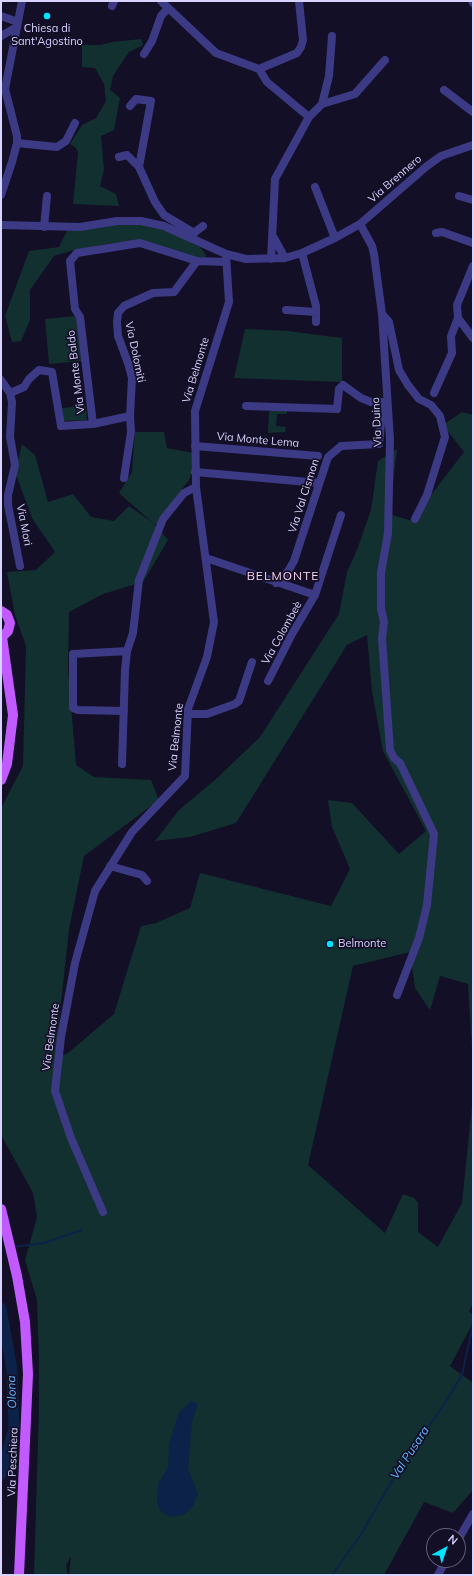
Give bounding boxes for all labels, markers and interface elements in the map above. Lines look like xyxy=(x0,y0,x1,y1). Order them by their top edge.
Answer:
marker: Chiesa di Sant'Agostino xyxy=(42,11,52,21)
place label: Chiesa di Sant'Agostino xyxy=(11,22,83,48)
street label: Via Brennero xyxy=(366,152,424,206)
street label: Via Dolomiti xyxy=(122,320,148,384)
street label: Via Monte Baldo xyxy=(64,329,88,415)
street label: Via Belmonte xyxy=(180,336,212,404)
street label: Via Duino xyxy=(369,397,385,447)
street label: Via Monte Lema xyxy=(216,430,300,450)
street label: Via Val Cismon xyxy=(286,457,322,535)
street label: Via Mori xyxy=(14,503,34,547)
district label: BELMONTE xyxy=(247,569,319,583)
street label: Via Colombeè xyxy=(259,599,305,667)
street label: Via Belmonte xyxy=(166,702,186,772)
place label: Belmonte xyxy=(338,937,386,951)
marker: Belmonte xyxy=(325,939,335,949)
street label: Via Belmonte xyxy=(40,1002,62,1072)
water label: Olona xyxy=(4,1375,20,1409)
water label: Val Pusara xyxy=(388,1424,432,1482)
street label: Via Peschiera xyxy=(5,1427,21,1497)
north arrow xyxy=(426,1528,466,1568)
text: N xyxy=(445,1532,461,1548)

